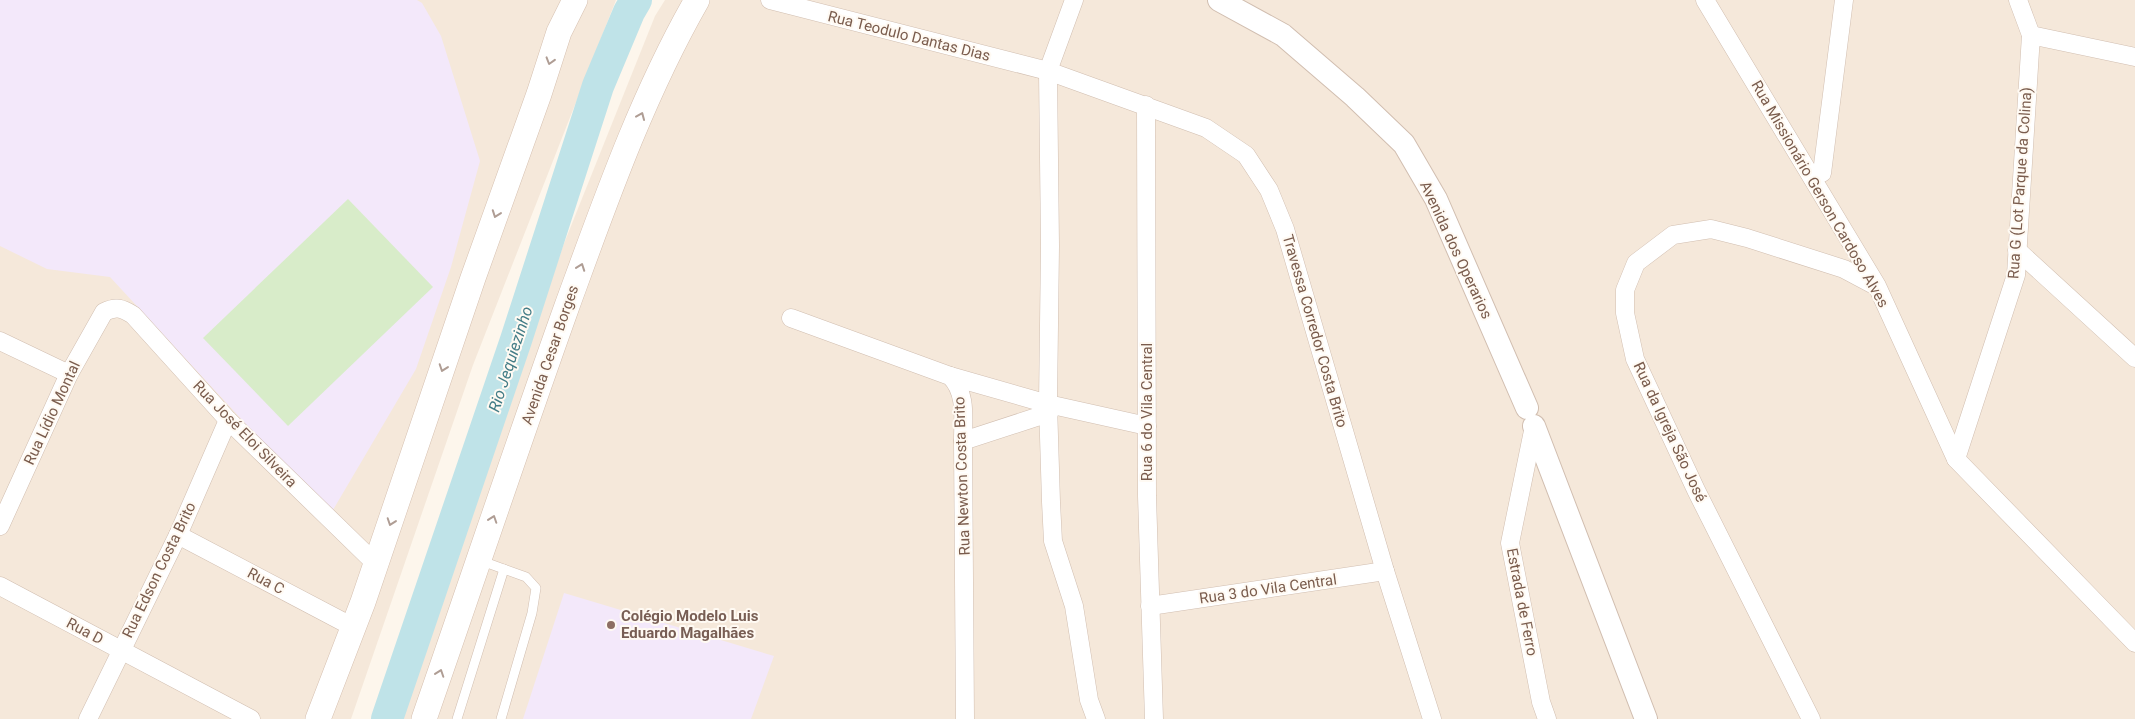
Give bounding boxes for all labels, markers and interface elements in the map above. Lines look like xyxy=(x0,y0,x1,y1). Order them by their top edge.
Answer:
street label: Rua Teodulo Dantas Dias xyxy=(826,7,992,65)
one-way arrow xyxy=(545,56,555,64)
street label: Rua Missionário Gerson Cardoso Alves xyxy=(1747,77,1893,311)
street label: Rua G (Lot Parque da Colina) xyxy=(2004,86,2036,280)
one-way arrow xyxy=(635,112,645,120)
street label: Avenida dos Operarios xyxy=(1416,178,1496,322)
one-way arrow xyxy=(492,209,502,218)
street label: Travessa Corredor Costa Brito xyxy=(1279,232,1351,430)
one-way arrow xyxy=(575,263,585,271)
street label: Avenida Cesar Borges xyxy=(518,283,582,427)
water label: Rio Jequiezinho xyxy=(484,304,537,414)
street label: Rua 6 do Vila Central xyxy=(1138,343,1156,481)
street label: Rua Lídio Montal xyxy=(20,358,84,468)
street label: Rua da Igreja São José xyxy=(1630,359,1710,505)
one-way arrow xyxy=(439,363,449,371)
street label: Rua José Eloi Silveira xyxy=(189,377,301,491)
street label: Rua Newton Costa Brito xyxy=(950,396,974,556)
street label: Rua Edson Costa Brito xyxy=(118,499,200,641)
one-way arrow xyxy=(487,516,497,524)
one-way arrow xyxy=(386,517,396,525)
street label: Estrada de Ferro xyxy=(1503,547,1541,657)
street label: Rua C xyxy=(244,564,288,598)
street label: Rua 3 do Vila Central xyxy=(1198,570,1338,608)
place label: Colégio Modelo Luis Eduardo Magalhães xyxy=(621,607,759,642)
street label: Rua D xyxy=(63,614,107,648)
marker: Colégio Modelo Luis Eduardo Magalhães xyxy=(605,619,617,631)
one-way arrow xyxy=(435,669,445,678)

